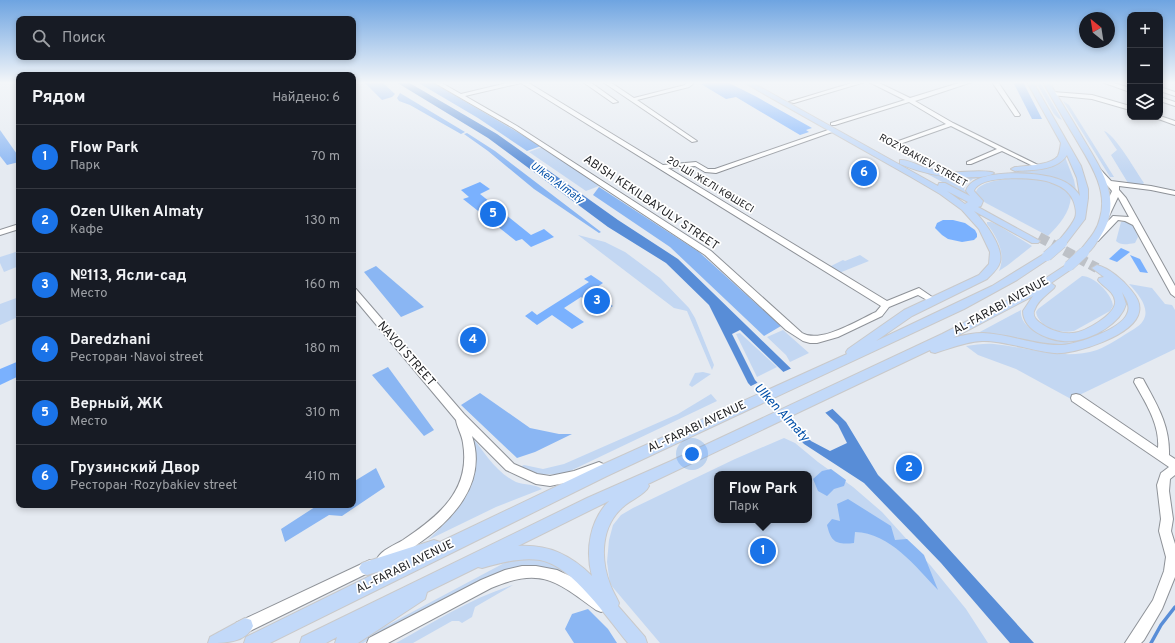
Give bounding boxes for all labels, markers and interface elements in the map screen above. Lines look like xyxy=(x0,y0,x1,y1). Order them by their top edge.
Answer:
north arrow xyxy=(1079,12,1115,48)
map controls xyxy=(1127,12,1163,120)
button: + xyxy=(1127,12,1163,48)
search box xyxy=(16,16,356,60)
icon: search xyxy=(30,27,52,49)
text: Поиск xyxy=(62,29,106,48)
button: − xyxy=(1127,48,1163,84)
button: layers xyxy=(1127,84,1163,120)
text: Рядом xyxy=(32,87,85,109)
text: Найдено: 6 xyxy=(272,90,340,106)
street label: ROZYBAKIEV STREET xyxy=(877,131,970,191)
text: Flow Park xyxy=(70,139,139,158)
text: 1 xyxy=(42,149,48,165)
text: 70 m xyxy=(311,149,340,165)
street label: ABISH KEKILBAYULY STREET xyxy=(580,152,722,254)
street label: 20-ШІ ЖЕЛІ КӨШЕСІ xyxy=(664,154,756,216)
text: Парк xyxy=(70,158,100,174)
pin: 6 xyxy=(851,158,877,188)
water label: Ulken Almaty xyxy=(527,159,588,208)
pin: 5 xyxy=(480,199,506,229)
text: Ozen Ulken Almaty xyxy=(70,203,204,222)
text: 2 xyxy=(41,213,49,229)
text: 130 m xyxy=(305,213,340,229)
text: Кафе xyxy=(70,222,103,238)
text: №113, Ясли-сад xyxy=(70,267,186,286)
street label: AL-FARABI AVENUE xyxy=(950,273,1052,339)
text: 3 xyxy=(41,277,49,293)
text: 160 m xyxy=(305,277,340,293)
text: Место xyxy=(70,286,107,302)
pin: 3 xyxy=(584,286,610,316)
street label: NAVOI STREET xyxy=(373,318,439,390)
pin: 4 xyxy=(460,325,486,355)
text: Daredzhani xyxy=(70,331,151,350)
text: 4 xyxy=(41,341,49,357)
text: 180 m xyxy=(305,341,340,357)
text: Ресторан · Navoi street xyxy=(70,350,203,366)
water label: Ulken Almaty xyxy=(750,380,813,447)
text: Верный, ЖК xyxy=(70,395,163,414)
street label: AL-FARABI AVENUE xyxy=(645,397,749,457)
text: 5 xyxy=(41,405,49,421)
text: 310 m xyxy=(305,405,340,421)
text: Место xyxy=(70,414,107,430)
your location xyxy=(682,444,702,464)
pin: 2 xyxy=(896,453,922,483)
text: Грузинский Двор xyxy=(70,459,200,478)
text: 6 xyxy=(41,469,49,485)
text: 410 m xyxy=(305,469,340,485)
popup xyxy=(714,471,812,523)
text: Ресторан · Rozybakiev street xyxy=(70,478,237,494)
text: Flow Park xyxy=(729,480,797,499)
text: Парк xyxy=(729,499,759,515)
street label: AL-FARABI AVENUE xyxy=(353,536,457,598)
pin: 1 xyxy=(750,536,776,566)

